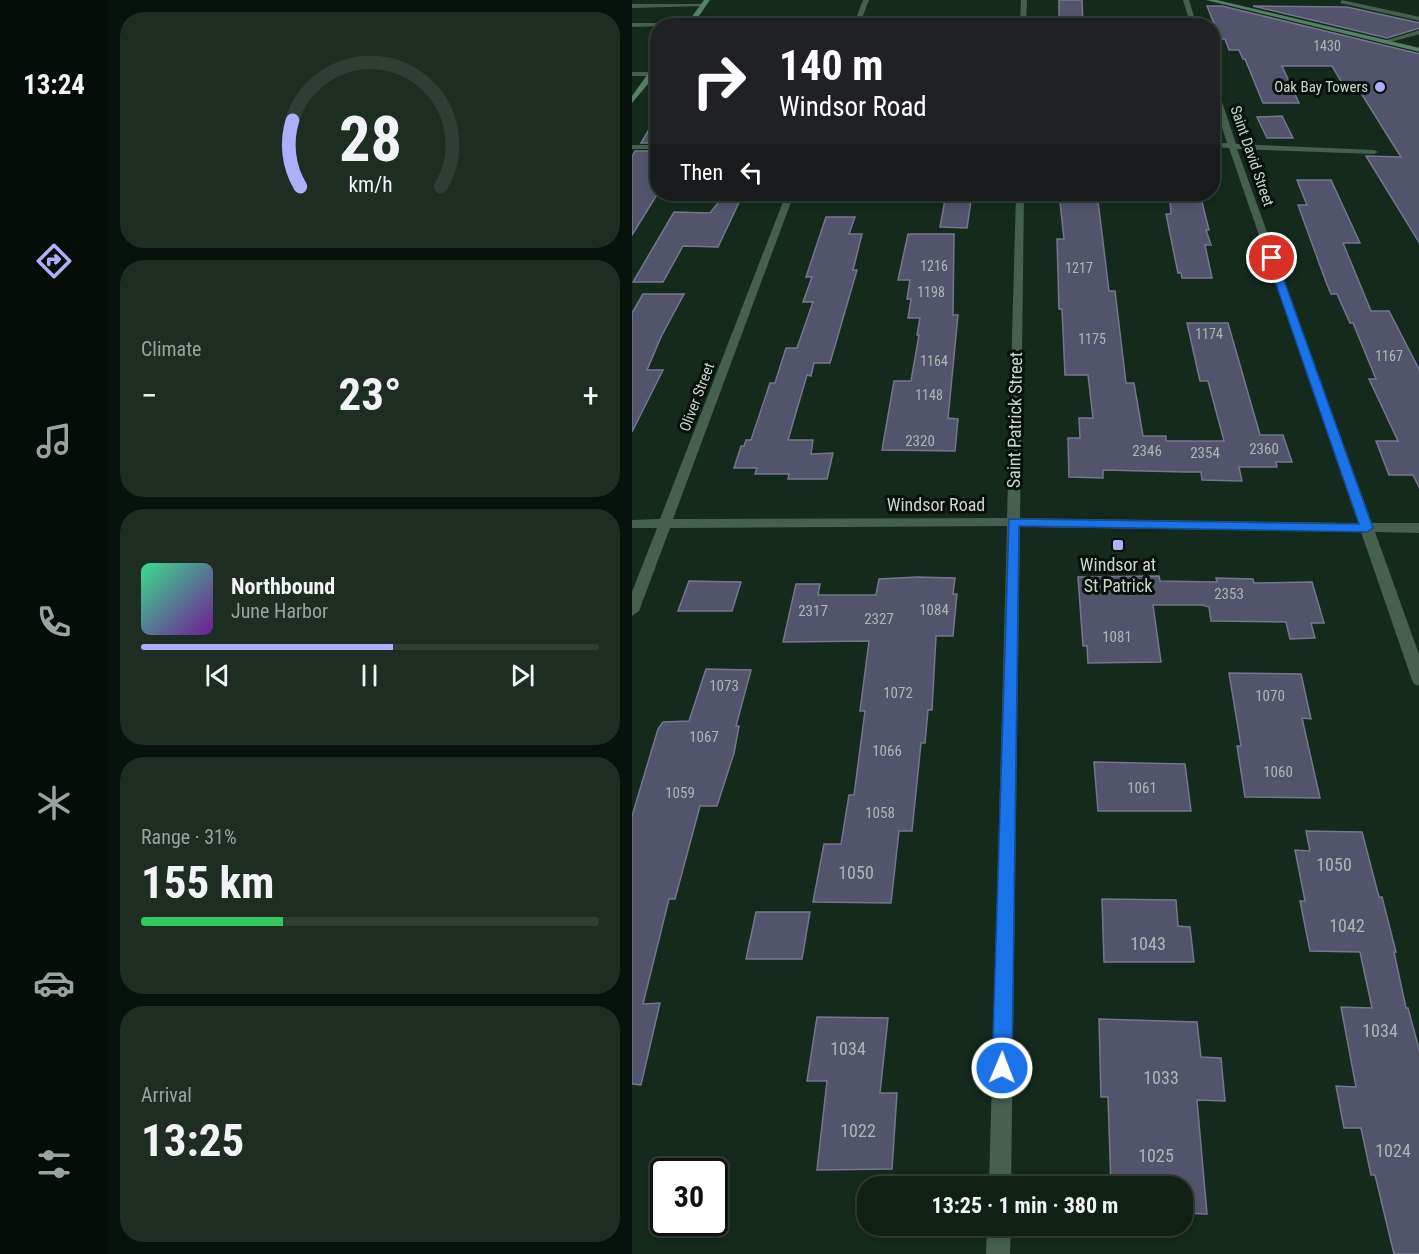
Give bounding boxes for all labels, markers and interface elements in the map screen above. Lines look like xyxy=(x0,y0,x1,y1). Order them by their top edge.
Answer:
house number: 1430 xyxy=(1313,38,1341,54)
text: 140 m xyxy=(779,41,884,90)
icon: right xyxy=(680,42,758,120)
text: 13:24 xyxy=(23,69,85,101)
place label: Oak Bay Towers xyxy=(1274,78,1368,96)
marker: Oak Bay Towers xyxy=(1373,80,1387,94)
text: Windsor Road xyxy=(779,91,927,123)
text: 28 xyxy=(338,103,402,176)
street label: Saint David Street xyxy=(1226,103,1278,209)
icon: left xyxy=(735,156,768,189)
text: Then xyxy=(680,160,723,185)
text: km/h xyxy=(348,173,392,198)
pin xyxy=(1246,232,1297,283)
icon: directions xyxy=(33,240,75,282)
icon: arrive xyxy=(1255,241,1288,274)
house number: 1216 xyxy=(920,258,948,274)
house number: 1217 xyxy=(1065,260,1093,276)
house number: 1198 xyxy=(917,284,945,300)
house number: 1174 xyxy=(1195,326,1223,342)
house number: 1175 xyxy=(1078,331,1106,347)
text: Climate xyxy=(141,337,201,361)
house number: 1167 xyxy=(1375,348,1403,364)
street label: Saint Patrick Street xyxy=(1003,352,1026,488)
house number: 1164 xyxy=(920,353,948,369)
street label: Oliver Street xyxy=(676,360,718,434)
text: 23° xyxy=(339,368,402,421)
text: − xyxy=(141,376,158,415)
text: + xyxy=(583,376,599,415)
house number: 1148 xyxy=(915,387,943,403)
icon: music xyxy=(33,420,75,462)
house number: 2320 xyxy=(905,432,935,450)
house number: 2360 xyxy=(1249,440,1279,458)
house number: 2346 xyxy=(1132,442,1162,460)
house number: 2354 xyxy=(1190,444,1220,462)
street label: Windsor Road xyxy=(887,494,985,515)
marker: Windsor at St Patrick xyxy=(1111,538,1125,552)
place label: Windsor at St Patrick xyxy=(1080,554,1156,596)
text: Northbound xyxy=(231,574,335,599)
house number: 2353 xyxy=(1214,585,1244,603)
text: June Harbor xyxy=(231,599,328,623)
icon: phone xyxy=(33,601,75,643)
house number: 1084 xyxy=(919,601,949,619)
house number: 2317 xyxy=(798,602,828,620)
house number: 2327 xyxy=(864,610,894,628)
house number: 1081 xyxy=(1102,628,1132,646)
icon: previous xyxy=(201,659,234,692)
icon: pause xyxy=(353,659,386,692)
icon: next xyxy=(506,659,539,692)
house number: 1073 xyxy=(709,677,739,695)
house number: 1072 xyxy=(883,684,913,702)
house number: 1070 xyxy=(1255,687,1285,705)
house number: 1067 xyxy=(689,728,719,746)
house number: 1066 xyxy=(872,742,902,760)
house number: 1060 xyxy=(1263,763,1293,781)
house number: 1061 xyxy=(1127,779,1157,797)
icon: climate xyxy=(33,782,75,824)
house number: 1059 xyxy=(665,784,695,802)
house number: 1058 xyxy=(865,804,895,822)
text: Range · 31% xyxy=(141,825,237,849)
house number: 1050 xyxy=(1316,854,1352,875)
text: 155 km xyxy=(141,856,274,909)
house number: 1050 xyxy=(838,862,874,883)
house number: 1042 xyxy=(1329,915,1365,936)
house number: 1043 xyxy=(1130,933,1166,954)
icon: car xyxy=(33,962,75,1004)
house number: 1034 xyxy=(1362,1020,1398,1041)
position arrow xyxy=(970,1036,1034,1100)
house number: 1034 xyxy=(830,1038,866,1059)
house number: 1033 xyxy=(1143,1067,1179,1088)
text: Arrival xyxy=(141,1083,192,1107)
text: 13:25 xyxy=(141,1114,244,1167)
house number: 1022 xyxy=(840,1120,876,1141)
house number: 1024 xyxy=(1375,1140,1411,1161)
icon: filters xyxy=(33,1143,75,1185)
house number: 1025 xyxy=(1138,1145,1174,1166)
speed limit sign: 30 xyxy=(650,1158,728,1236)
text: 13:25 · 1 min · 380 m xyxy=(932,1193,1118,1218)

